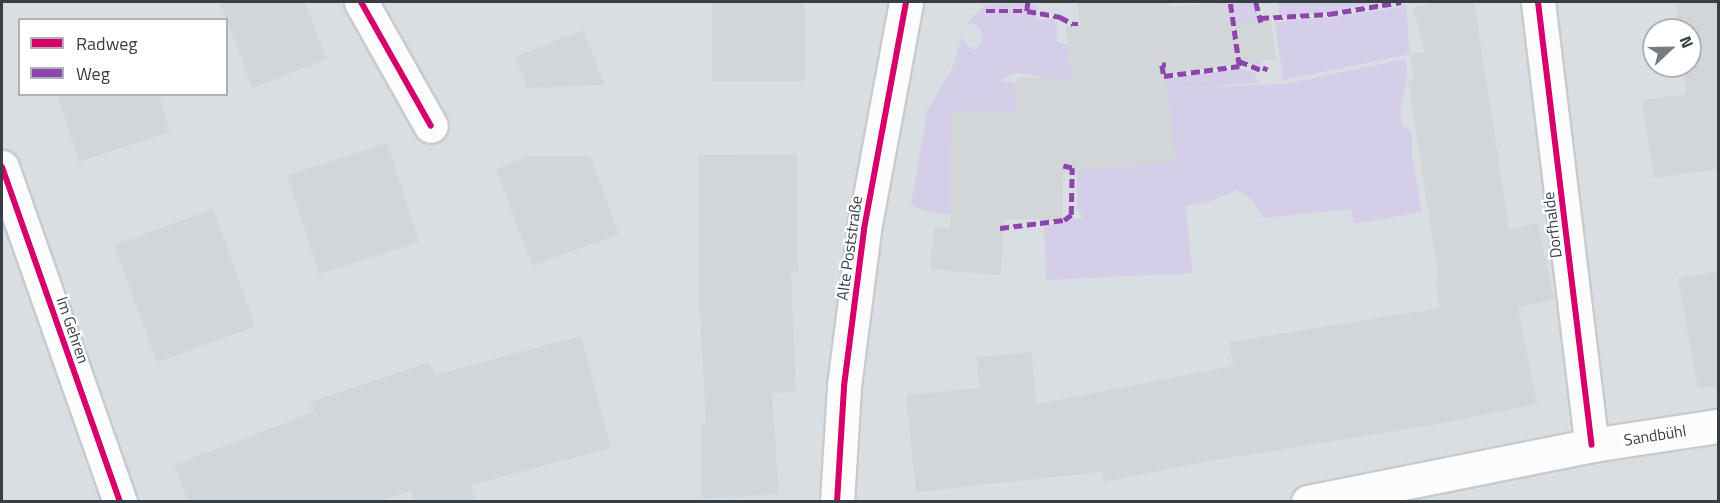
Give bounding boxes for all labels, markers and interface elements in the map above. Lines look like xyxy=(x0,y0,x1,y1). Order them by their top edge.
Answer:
legend xyxy=(18,18,228,96)
north arrow xyxy=(1642,18,1702,78)
text: Radweg xyxy=(76,30,138,57)
text: N xyxy=(1674,32,1700,52)
text: Weg xyxy=(76,60,110,87)
street label: Dorfhalde xyxy=(1538,191,1566,259)
street label: Alte Poststraße xyxy=(832,195,866,301)
street label: Im Gehren xyxy=(53,294,93,366)
street label: Sandbühl xyxy=(1622,421,1688,449)

